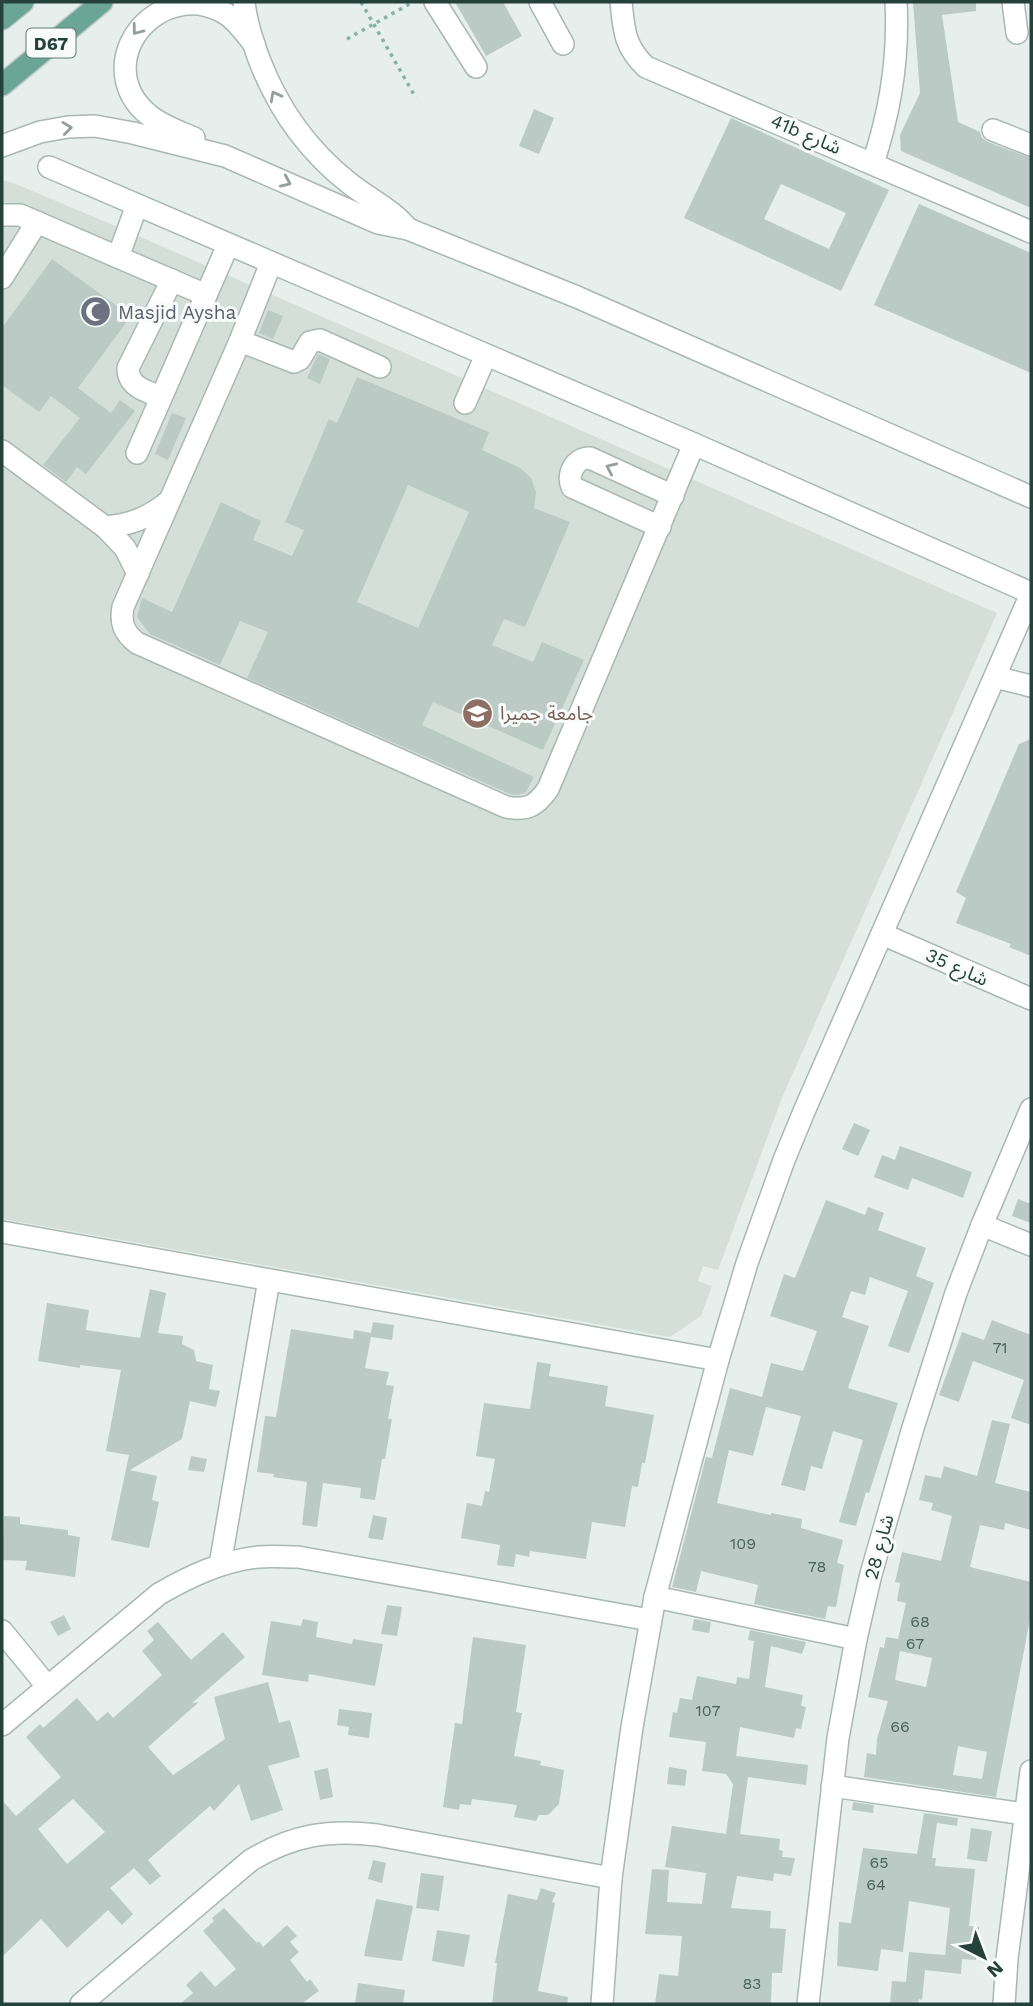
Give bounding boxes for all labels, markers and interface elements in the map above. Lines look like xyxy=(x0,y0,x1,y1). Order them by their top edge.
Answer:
one-way arrow xyxy=(133,22,146,34)
road number: D67 xyxy=(26,28,76,58)
one-way arrow xyxy=(270,91,283,103)
street label: 41b شارع xyxy=(767,109,845,161)
one-way arrow xyxy=(61,121,73,136)
one-way arrow xyxy=(279,174,291,188)
mosque icon: Masjid Aysha xyxy=(78,295,112,329)
place label: Masjid Aysha xyxy=(118,301,237,324)
one-way arrow xyxy=(606,462,618,476)
school or university icon: جامعة جميرا xyxy=(460,696,494,730)
place label: جامعة جميرا xyxy=(500,702,593,725)
street label: شارع 35 xyxy=(922,943,992,993)
house number: 71 xyxy=(992,1338,1008,1357)
street label: شارع 28 xyxy=(859,1512,901,1583)
house number: 109 xyxy=(730,1534,756,1553)
house number: 78 xyxy=(808,1557,826,1576)
house number: 68 xyxy=(910,1612,930,1631)
house number: 67 xyxy=(906,1634,924,1653)
house number: 107 xyxy=(696,1701,720,1720)
house number: 66 xyxy=(890,1717,910,1736)
house number: 65 xyxy=(869,1853,889,1872)
house number: 64 xyxy=(866,1875,886,1894)
north arrow xyxy=(949,1922,1019,1992)
text: N xyxy=(982,1956,1008,1983)
house number: 83 xyxy=(743,1974,761,1993)

